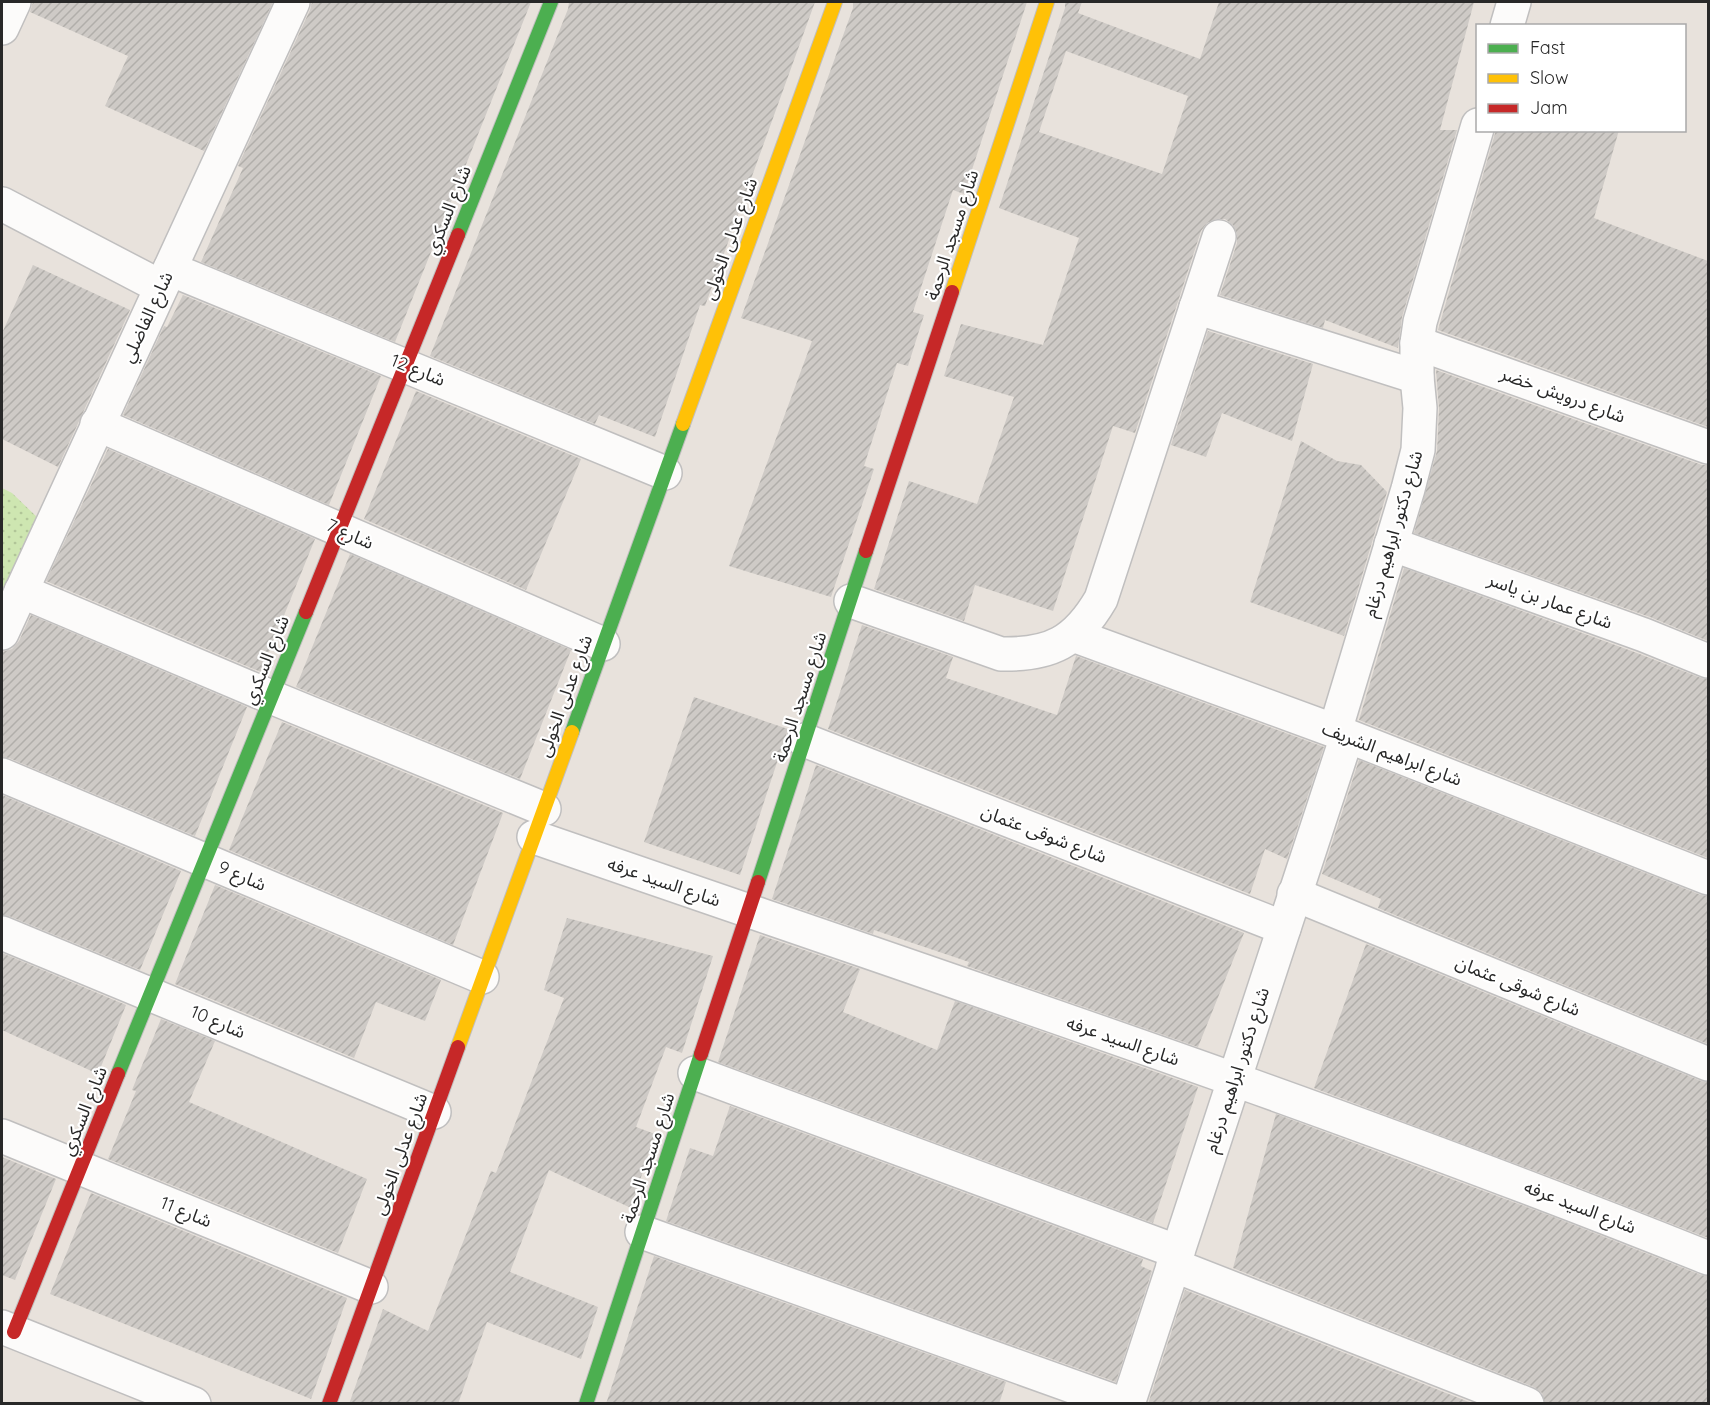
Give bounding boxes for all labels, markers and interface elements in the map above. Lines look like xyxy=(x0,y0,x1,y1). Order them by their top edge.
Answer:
legend xyxy=(1476,24,1686,132)
text: Fast xyxy=(1530,36,1565,59)
text: Slow xyxy=(1530,66,1568,89)
text: Jam xyxy=(1530,96,1568,119)
street label: شارع السكري xyxy=(419,162,479,259)
street label: شارع مسجد الرحمة xyxy=(920,167,986,304)
street label: شارع عدلى الخولى xyxy=(697,175,765,304)
street label: شارع الفاضلي xyxy=(115,268,180,367)
street label: شارع 12 xyxy=(386,348,449,394)
street label: شارع درويش خضر xyxy=(1496,361,1629,431)
street label: شارع دكتور ابراهيم درغام xyxy=(1358,448,1430,621)
street label: شارع 7 xyxy=(322,513,377,557)
street label: شارع عمار بن ياسر xyxy=(1483,567,1616,637)
street label: شارع السكري xyxy=(237,612,297,709)
street label: شارع مسجد الرحمة xyxy=(768,629,834,766)
street label: شارع عدلى الخولى xyxy=(532,632,600,761)
street label: شارع ابراهيم الشريف xyxy=(1318,716,1465,794)
street label: شارع شوقى عثمان xyxy=(977,799,1110,871)
street label: شارع السيد عرفه xyxy=(604,851,724,914)
street label: شارع 9 xyxy=(213,855,270,899)
street label: شارع شوقى عثمان xyxy=(1451,950,1584,1024)
street label: شارع دكتور ابراهيم درغام xyxy=(1199,984,1277,1156)
street label: شارع 10 xyxy=(186,1000,249,1046)
street label: شارع السيد عرفه xyxy=(1063,1010,1183,1073)
street label: شارع السكري xyxy=(55,1063,115,1160)
street label: شارع عدلى الخولى xyxy=(367,1090,435,1219)
street label: شارع مسجد الرحمة xyxy=(616,1090,682,1227)
street label: شارع السيد عرفه xyxy=(1520,1175,1639,1241)
street label: شارع 11 xyxy=(156,1191,215,1235)

